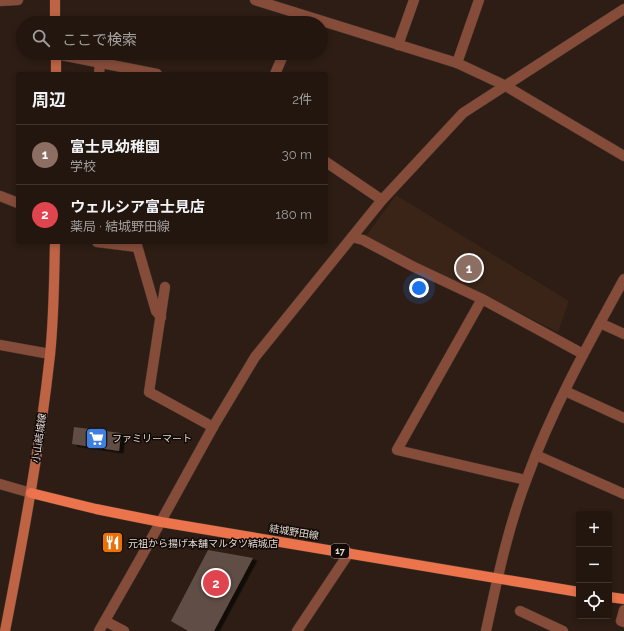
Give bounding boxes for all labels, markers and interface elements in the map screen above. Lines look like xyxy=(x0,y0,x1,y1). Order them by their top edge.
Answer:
search box xyxy=(16,16,328,60)
icon: search xyxy=(30,27,52,49)
text: ここで検索 xyxy=(62,31,137,49)
text: 周辺 xyxy=(32,90,66,110)
text: 2件 xyxy=(292,92,312,107)
text: 富士見幼稚園 xyxy=(70,138,160,156)
text: 1 xyxy=(42,147,48,162)
text: 30 m xyxy=(282,147,312,162)
text: 学校 xyxy=(70,159,96,174)
text: ウェルシア富士見店 xyxy=(70,198,205,216)
text: 2 xyxy=(41,207,49,222)
text: 180 m xyxy=(276,207,312,222)
text: 薬局 · 結城野田線 xyxy=(70,219,170,234)
pin: 1 xyxy=(456,253,482,283)
your location xyxy=(409,278,429,298)
street label: 小山結城線 xyxy=(30,412,48,464)
supermarket icon: ファミリーマート xyxy=(83,425,109,451)
place label: ファミリーマート xyxy=(112,433,192,444)
map controls xyxy=(576,511,612,619)
button: + xyxy=(576,511,612,547)
street label: 結城野田線 xyxy=(268,523,320,541)
restaurant icon: 元祖から揚げ本舗マルタツ結城店 xyxy=(99,530,125,556)
place label: 元祖から揚げ本舗マルタツ結城店 xyxy=(128,538,278,549)
road number: 17 xyxy=(331,544,349,558)
button: − xyxy=(576,547,612,583)
pin: 2 xyxy=(203,568,229,598)
button: locate xyxy=(576,583,612,619)

